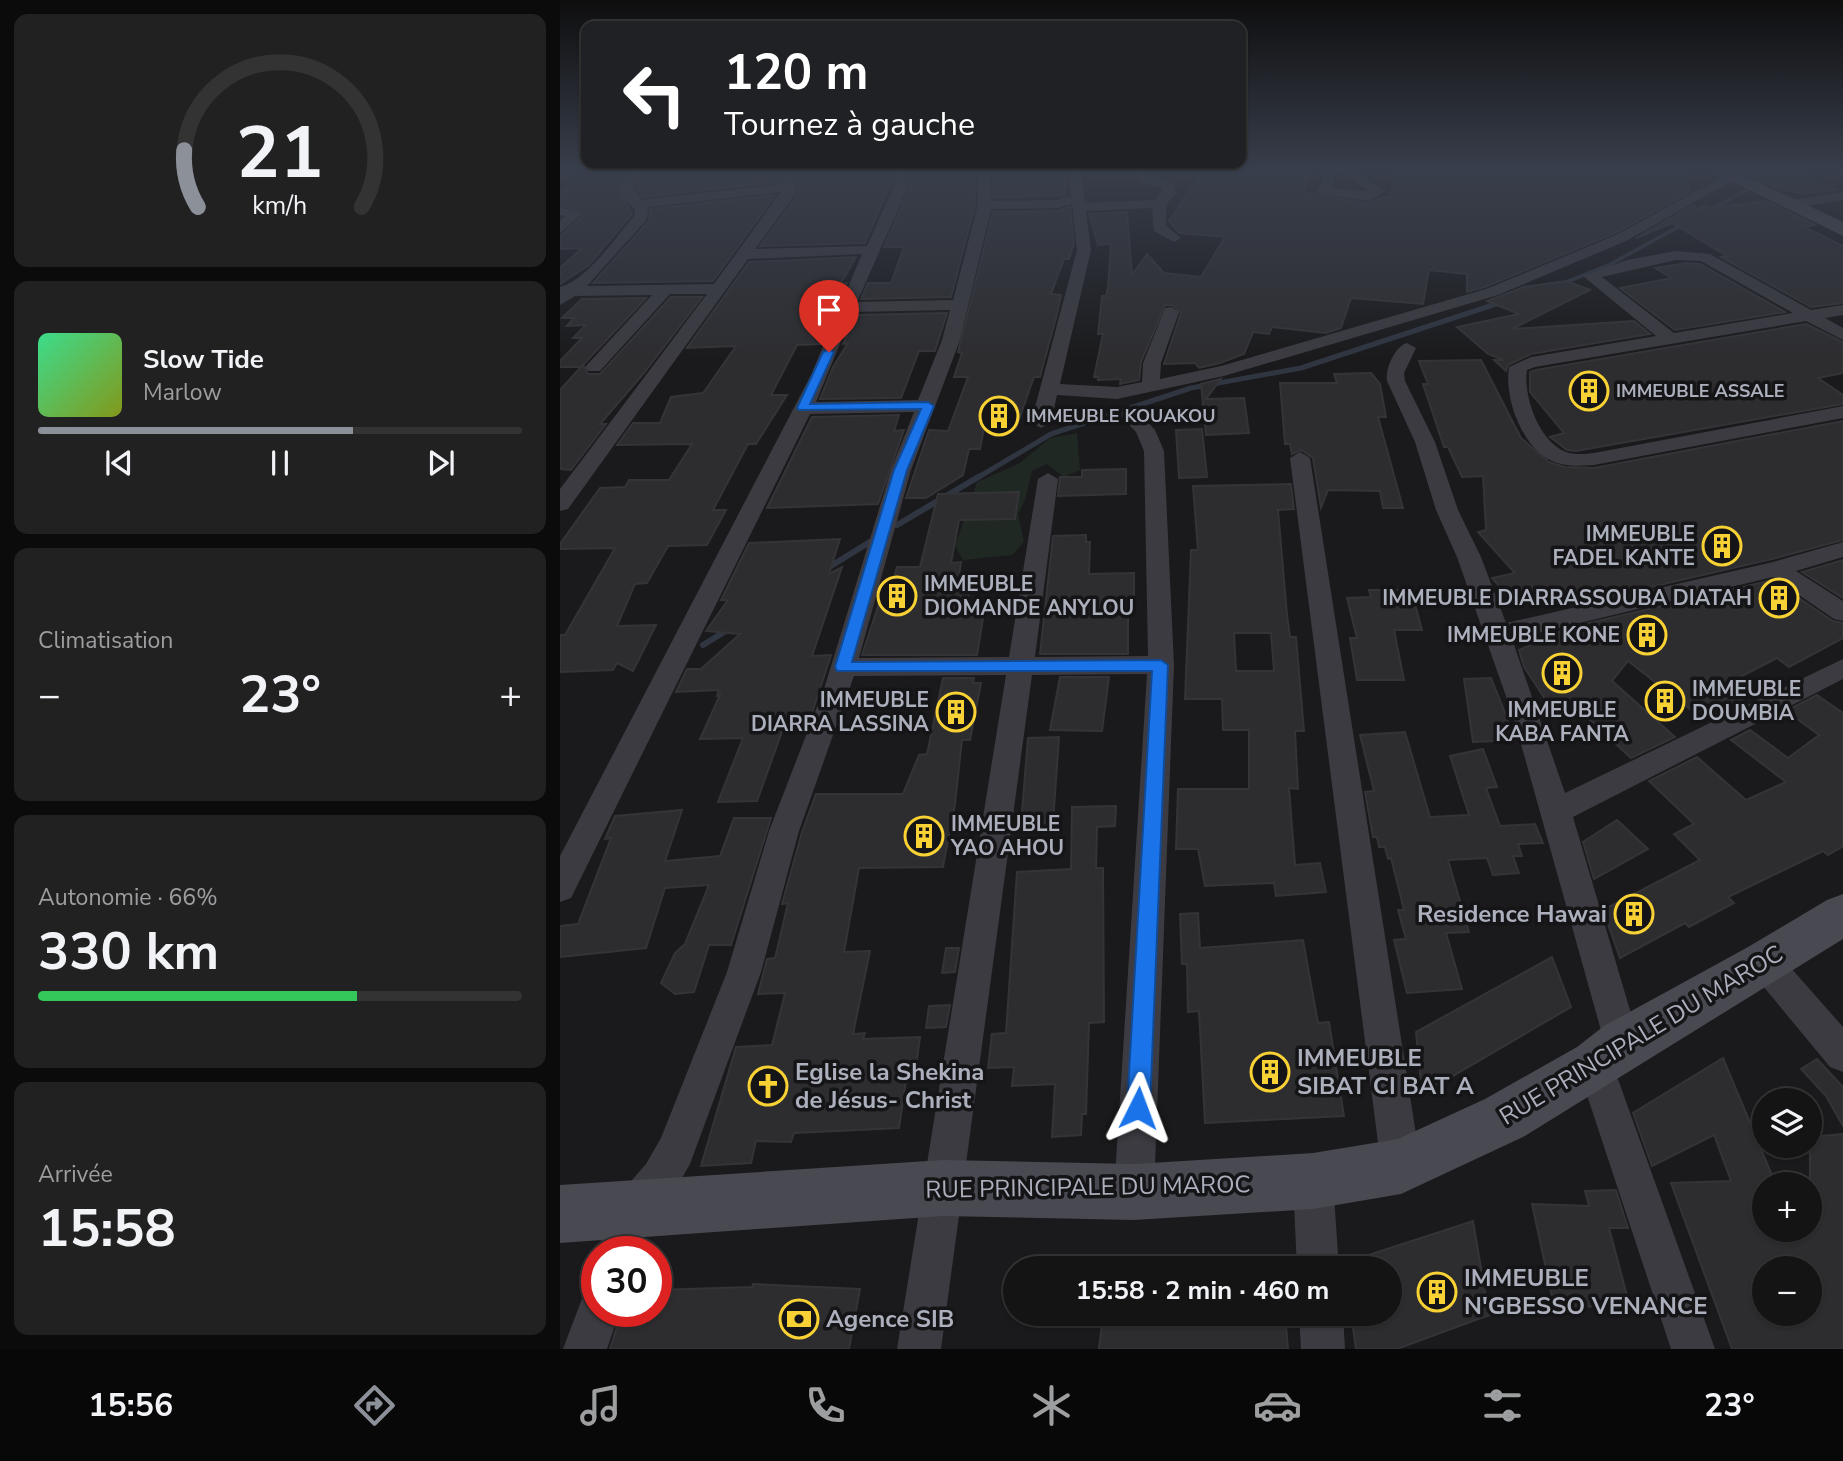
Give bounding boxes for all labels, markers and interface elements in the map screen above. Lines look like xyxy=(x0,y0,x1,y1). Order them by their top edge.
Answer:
text: 120 m xyxy=(724,39,868,106)
icon: left xyxy=(609,49,700,140)
text: 21 xyxy=(236,103,324,203)
text: Tournez à gauche xyxy=(724,103,975,146)
text: km/h xyxy=(252,188,308,222)
pin xyxy=(799,280,859,352)
icon: arrive xyxy=(810,291,848,329)
text: Slow Tide xyxy=(143,342,264,377)
building icon: IMMEUBLE ASSALE xyxy=(1568,370,1610,412)
text: Marlow xyxy=(143,377,222,408)
place label: IMMEUBLE ASSALE xyxy=(1616,379,1785,403)
building icon: IMMEUBLE KOUAKOU xyxy=(978,395,1020,437)
place label: IMMEUBLE KOUAKOU xyxy=(1026,404,1215,428)
icon: previous xyxy=(100,444,138,482)
icon: pause xyxy=(261,444,299,482)
icon: next xyxy=(422,444,460,482)
place label: IMMEUBLE FADEL KANTE xyxy=(1552,520,1695,572)
building icon: IMMEUBLE FADEL KANTE xyxy=(1701,525,1743,567)
place label: IMMEUBLE DIOMANDE ANYLOU xyxy=(924,570,1134,622)
building icon: IMMEUBLE DIOMANDE ANYLOU xyxy=(876,575,918,617)
building icon: IMMEUBLE DIARRASSOUBA DIATAH xyxy=(1758,577,1800,619)
place label: IMMEUBLE DIARRASSOUBA DIATAH xyxy=(1382,584,1752,612)
building icon: IMMEUBLE KONE xyxy=(1626,614,1668,656)
place label: IMMEUBLE KONE xyxy=(1447,621,1620,649)
text: Climatisation xyxy=(38,625,173,656)
building icon: IMMEUBLE KABA FANTA xyxy=(1541,652,1583,694)
text: 23° xyxy=(239,659,321,730)
text: − xyxy=(38,670,61,721)
text: + xyxy=(499,670,522,721)
place label: IMMEUBLE DOUMBIA xyxy=(1692,675,1801,727)
building icon: IMMEUBLE DOUMBIA xyxy=(1644,680,1686,722)
place label: IMMEUBLE DIARRA LASSINA xyxy=(751,686,929,738)
building icon: IMMEUBLE DIARRA LASSINA xyxy=(935,691,977,733)
place label: IMMEUBLE KABA FANTA xyxy=(1495,696,1629,748)
place label: IMMEUBLE YAO AHOU xyxy=(950,810,1064,862)
building icon: IMMEUBLE YAO AHOU xyxy=(903,815,945,857)
text: Autonomie · 66% xyxy=(38,882,218,913)
building icon: Residence Hawai xyxy=(1613,893,1655,935)
place label: Residence Hawai xyxy=(1417,898,1607,930)
text: 330 km xyxy=(38,916,219,987)
street label: RUE PRINCIPALE DU MAROC xyxy=(1493,938,1789,1132)
place label: IMMEUBLE SIBAT CI BAT A xyxy=(1297,1042,1474,1102)
building icon: IMMEUBLE SIBAT CI BAT A xyxy=(1249,1051,1291,1093)
place label: Eglise la Shekina de Jésus- Christ xyxy=(795,1056,984,1116)
church icon: Eglise la Shekina de Jésus- Christ xyxy=(747,1065,789,1107)
position arrow xyxy=(1101,1071,1175,1145)
map controls xyxy=(1752,1088,1822,1326)
button: layers xyxy=(1752,1088,1822,1158)
text: Arrivée xyxy=(38,1159,113,1190)
street label: RUE PRINCIPALE DU MAROC xyxy=(925,1168,1251,1206)
button: + xyxy=(1752,1172,1822,1242)
text: 15:58 xyxy=(38,1193,176,1264)
speed limit sign: 30 xyxy=(581,1236,672,1327)
button: − xyxy=(1752,1256,1822,1326)
place label: IMMEUBLE N'GBESSO VENANCE xyxy=(1464,1262,1707,1322)
building icon: IMMEUBLE N'GBESSO VENANCE xyxy=(1416,1271,1458,1313)
text: 15:58 · 2 min · 460 m xyxy=(1076,1273,1329,1308)
bank icon: Agence SIB xyxy=(778,1298,820,1340)
place label: Agence SIB xyxy=(826,1303,954,1335)
icon: directions xyxy=(350,1381,399,1430)
icon: music xyxy=(576,1381,625,1430)
icon: phone xyxy=(801,1381,850,1430)
icon: climate xyxy=(1027,1381,1076,1430)
icon: car xyxy=(1253,1381,1302,1430)
icon: filters xyxy=(1478,1381,1527,1430)
text: 15:56 xyxy=(88,1384,173,1427)
text: 23° xyxy=(1704,1384,1755,1427)

